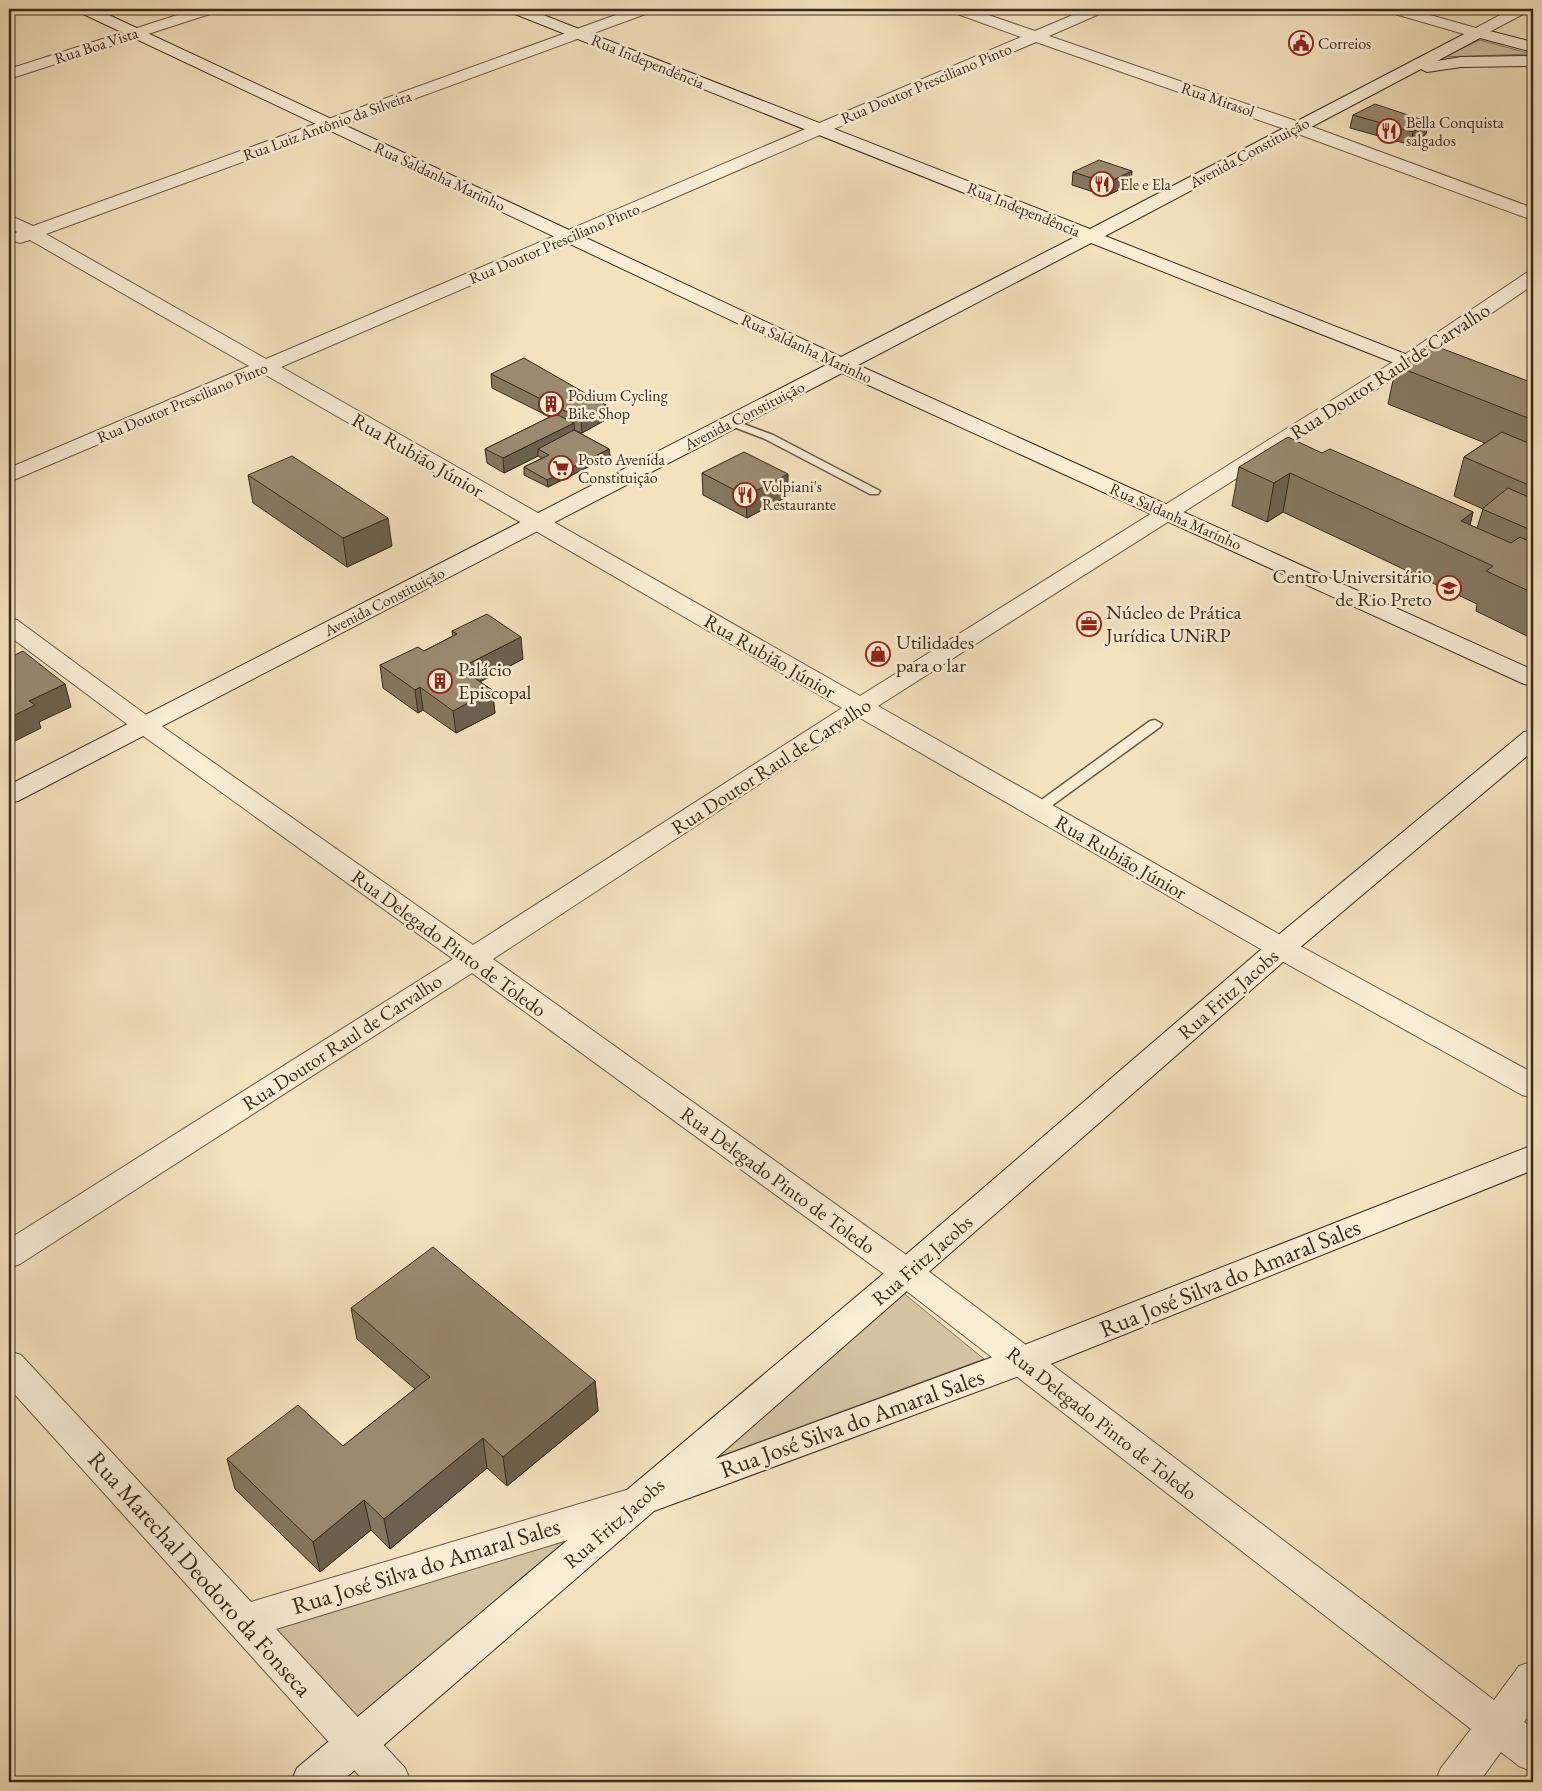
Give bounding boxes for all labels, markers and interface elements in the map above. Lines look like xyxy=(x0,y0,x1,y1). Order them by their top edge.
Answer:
street label: Rua Boa Vista xyxy=(52,22,141,69)
street label: Rua Independência xyxy=(588,29,708,94)
public building icon: Correios xyxy=(1288,30,1314,56)
place label: Correios xyxy=(1318,33,1371,54)
street label: Rua Doutor Presciliano Pinto xyxy=(838,38,1015,129)
street label: Rua Mirasol xyxy=(1178,77,1257,122)
street label: Rua Luiz Antônio da Silveira xyxy=(240,85,415,166)
street label: Avenida Constituição xyxy=(1185,112,1313,193)
place label: Bella Conquista salgados xyxy=(1406,112,1505,151)
restaurant icon: Bella Conquista salgados xyxy=(1376,118,1402,144)
street label: Rua Saldanha Marinho xyxy=(371,137,509,216)
restaurant icon: Ele e Ela xyxy=(1089,171,1115,197)
place label: Ele e Ela xyxy=(1120,174,1172,195)
street label: Rua Independência xyxy=(964,177,1084,242)
street label: Rua Doutor Presciliano Pinto xyxy=(466,198,643,289)
street label: Rua Doutor Raul de Carvalho xyxy=(1285,297,1495,445)
street label: Rua Saldanha Marinho xyxy=(738,309,876,388)
street label: Rua Doutor Presciliano Pinto xyxy=(94,357,271,448)
street label: Avenida Constituição xyxy=(679,376,808,455)
place label: Podium Cycling Bike Shop xyxy=(568,385,669,424)
building icon: Podium Cycling Bike Shop xyxy=(538,391,564,417)
street label: Rua Rubião Júnior xyxy=(347,407,489,503)
place label: Posto Avenida Constituição xyxy=(578,449,666,488)
supermarket icon: Posto Avenida Constituição xyxy=(548,455,574,481)
place label: Volpiani's Restaurante xyxy=(762,476,836,515)
street label: Rua Saldanha Marinho xyxy=(1107,478,1245,555)
restaurant icon: Volpiani's Restaurante xyxy=(732,482,758,508)
street label: Avenida Constituição xyxy=(319,562,448,641)
place label: Centro Universitário de Rio Preto xyxy=(1273,563,1432,612)
school or university icon: Centro Universitário de Rio Preto xyxy=(1436,575,1462,601)
place label: Núcleo de Prática Jurídica UNiRP xyxy=(1104,599,1241,648)
street label: Rua Rubião Júnior xyxy=(699,608,841,704)
office icon: Núcleo de Prática Jurídica UNiRP xyxy=(1076,611,1102,637)
place label: Utilidades para o lar xyxy=(896,629,974,678)
shop icon: Utilidades para o lar xyxy=(865,641,891,667)
place label: Palácio Episcopal xyxy=(458,656,532,705)
building icon: Palácio Episcopal xyxy=(427,668,453,694)
street label: Rua Doutor Raul de Carvalho xyxy=(666,692,876,840)
street label: Rua Rubião Júnior xyxy=(1050,809,1192,905)
street label: Rua Delegado Pinto de Toledo xyxy=(346,863,552,1023)
street label: Rua Fritz Jacobs xyxy=(1172,943,1284,1045)
street label: Rua Doutor Raul de Carvalho xyxy=(237,968,447,1116)
street label: Rua Delegado Pinto de Toledo xyxy=(675,1100,881,1260)
street label: Rua Fritz Jacobs xyxy=(866,1209,978,1311)
street label: Rua José Silva do Amaral Sales xyxy=(1095,1211,1365,1344)
street label: Rua Delegado Pinto de Toledo xyxy=(1001,1340,1203,1506)
street label: Rua José Silva do Amaral Sales xyxy=(716,1360,988,1485)
street label: Rua Marechal Deodoro da Fonseca xyxy=(82,1444,319,1703)
street label: Rua Fritz Jacobs xyxy=(558,1472,670,1574)
street label: Rua José Silva do Amaral Sales xyxy=(288,1510,564,1621)

